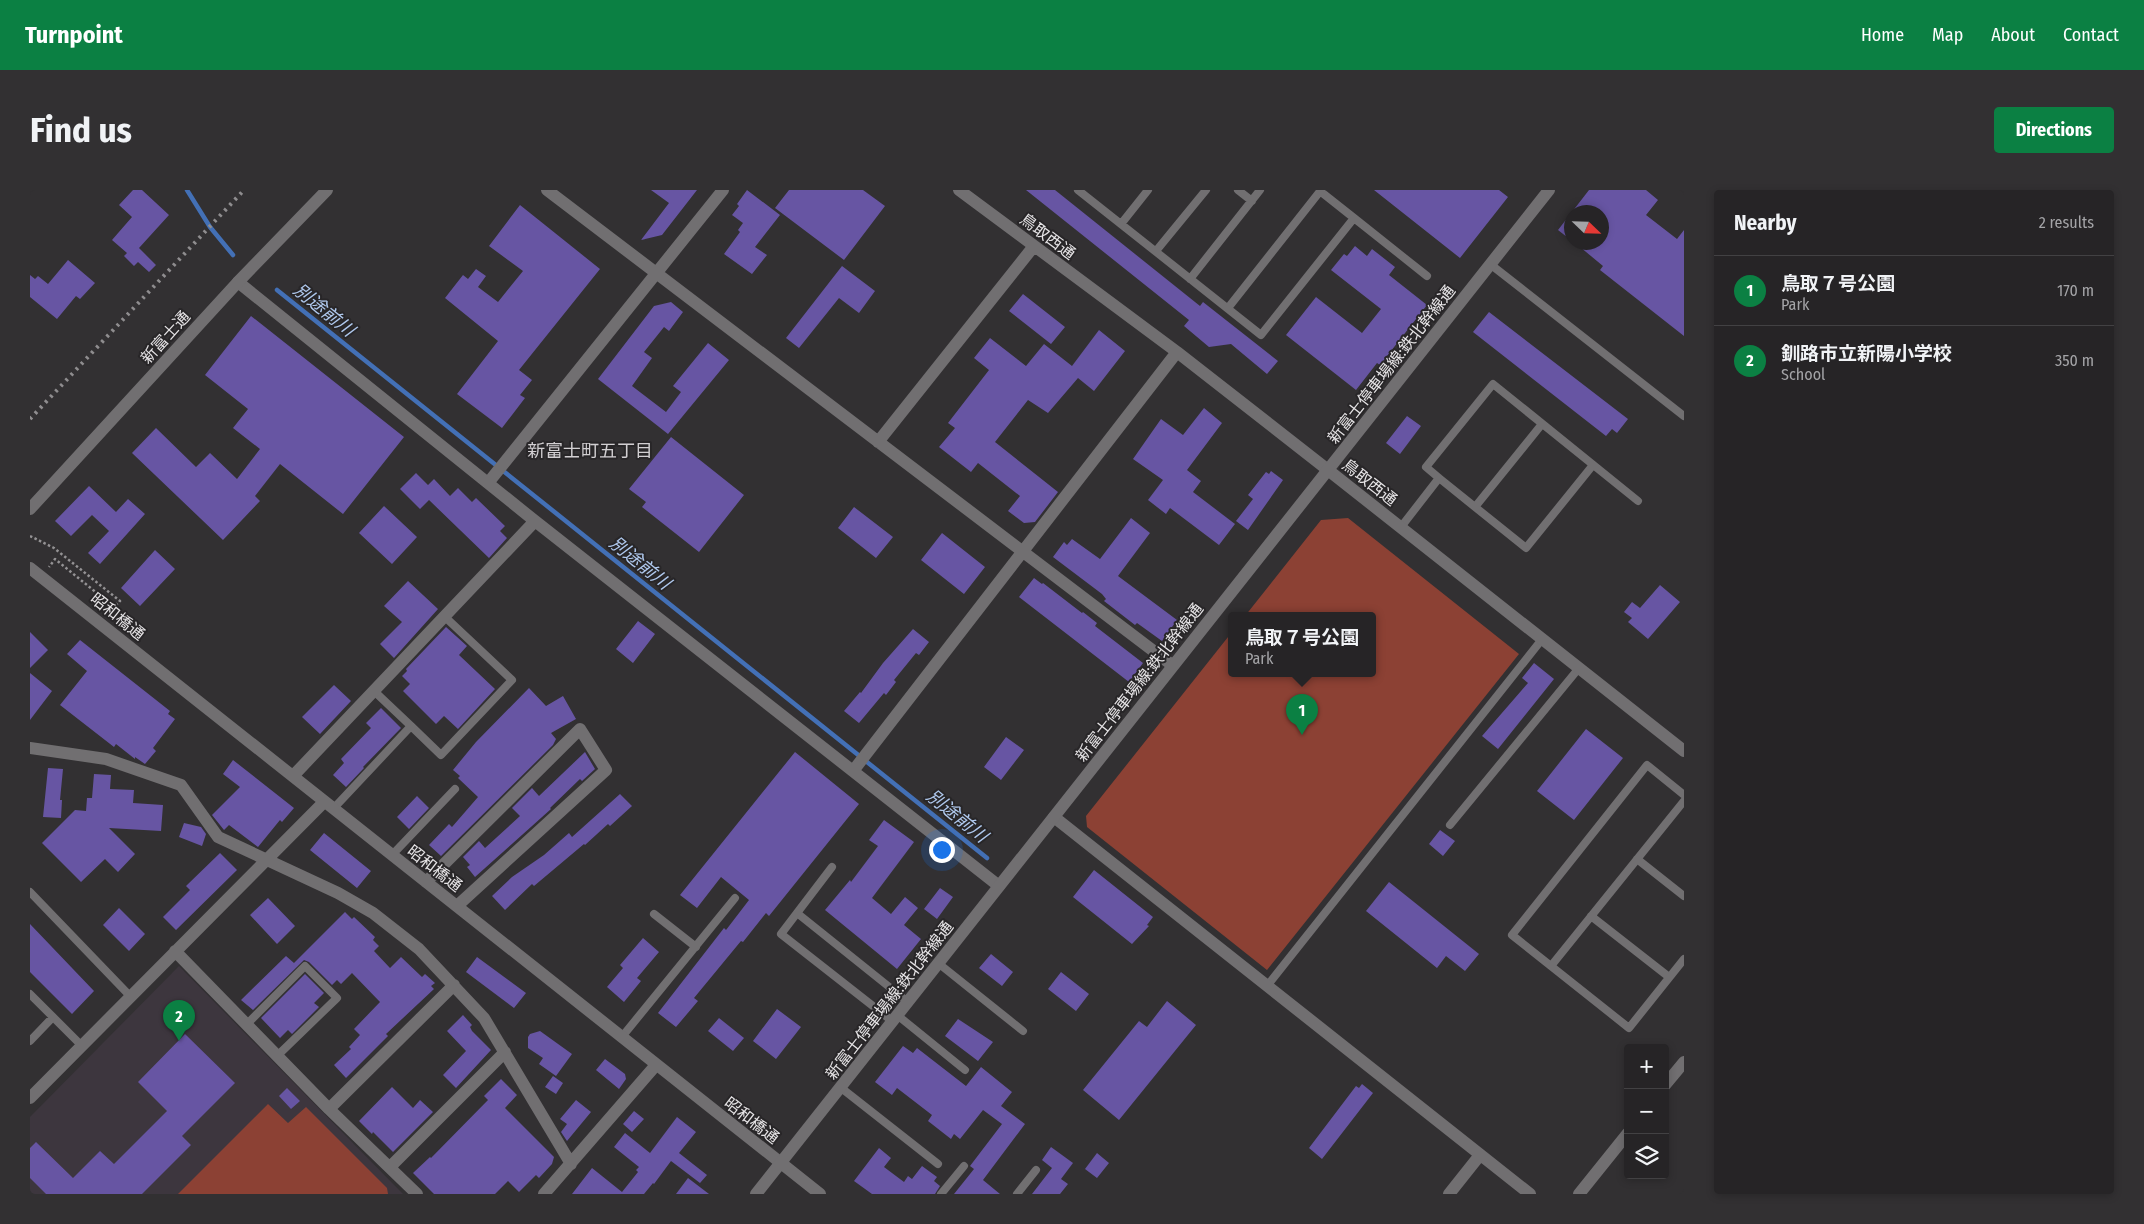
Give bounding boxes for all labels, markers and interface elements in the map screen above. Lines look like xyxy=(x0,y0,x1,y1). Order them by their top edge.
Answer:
text: Turnpoint xyxy=(25,21,123,49)
text: Home xyxy=(1861,24,1904,46)
text: Map xyxy=(1932,24,1963,46)
text: About xyxy=(1991,24,2035,46)
text: Contact xyxy=(2063,24,2119,46)
button: Directions xyxy=(1994,107,2114,153)
text: Find us xyxy=(30,109,132,151)
north arrow xyxy=(1564,205,1609,250)
street label: 鳥取西通 xyxy=(1016,210,1079,263)
text: Nearby xyxy=(1734,210,1796,236)
text: 2 results xyxy=(2039,213,2094,232)
text: 鳥取７号公園 xyxy=(1781,272,1895,295)
water label: 別途前川 xyxy=(289,279,360,342)
street label: 新富士停車場線:鉄北幹線通 xyxy=(1324,281,1459,447)
text: 1 xyxy=(1747,281,1753,300)
text: 170 m xyxy=(2057,281,2094,300)
text: Park xyxy=(1781,295,1809,314)
street label: 新富士通 xyxy=(137,307,194,367)
text: 釧路市立新陽小学校 xyxy=(1781,342,1952,365)
text: 2 xyxy=(1746,351,1754,370)
text: 350 m xyxy=(2055,351,2094,370)
text: School xyxy=(1781,365,1825,384)
district label: 新富士町五丁目 xyxy=(527,440,653,462)
street label: 鳥取西通 xyxy=(1339,455,1401,510)
water label: 別途前川 xyxy=(605,532,676,595)
street label: 昭和橋通 xyxy=(87,589,149,644)
street label: 新富士停車場線:鉄北幹線通 xyxy=(1072,599,1207,765)
popup xyxy=(1228,612,1376,677)
text: 鳥取７号公園 xyxy=(1245,626,1359,649)
text: Park xyxy=(1245,649,1273,668)
pin: 1 xyxy=(1286,694,1318,735)
water label: 別途前川 xyxy=(922,785,993,848)
your location xyxy=(929,837,955,863)
street label: 昭和橋通 xyxy=(404,841,466,896)
street label: 新富士停車場線:鉄北幹線通 xyxy=(822,917,957,1083)
pin: 2 xyxy=(163,1000,195,1041)
map controls xyxy=(1624,1044,1669,1179)
button: + xyxy=(1624,1044,1669,1089)
button: − xyxy=(1624,1089,1669,1134)
street label: 昭和橋通 xyxy=(721,1093,783,1148)
button: layers xyxy=(1624,1134,1669,1179)

